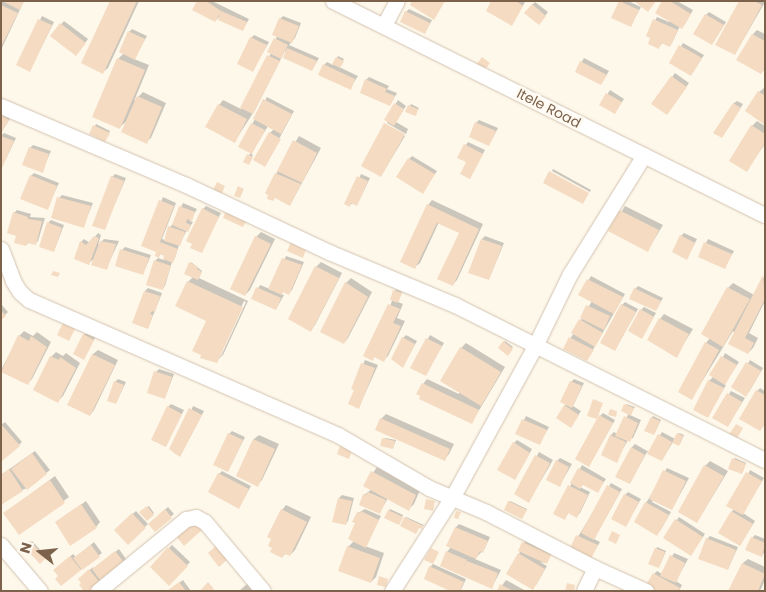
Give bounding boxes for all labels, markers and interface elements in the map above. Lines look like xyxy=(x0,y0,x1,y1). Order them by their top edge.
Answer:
street label: Itele Road xyxy=(514,85,584,131)
north arrow xyxy=(15,527,65,577)
text: N xyxy=(15,540,37,556)

